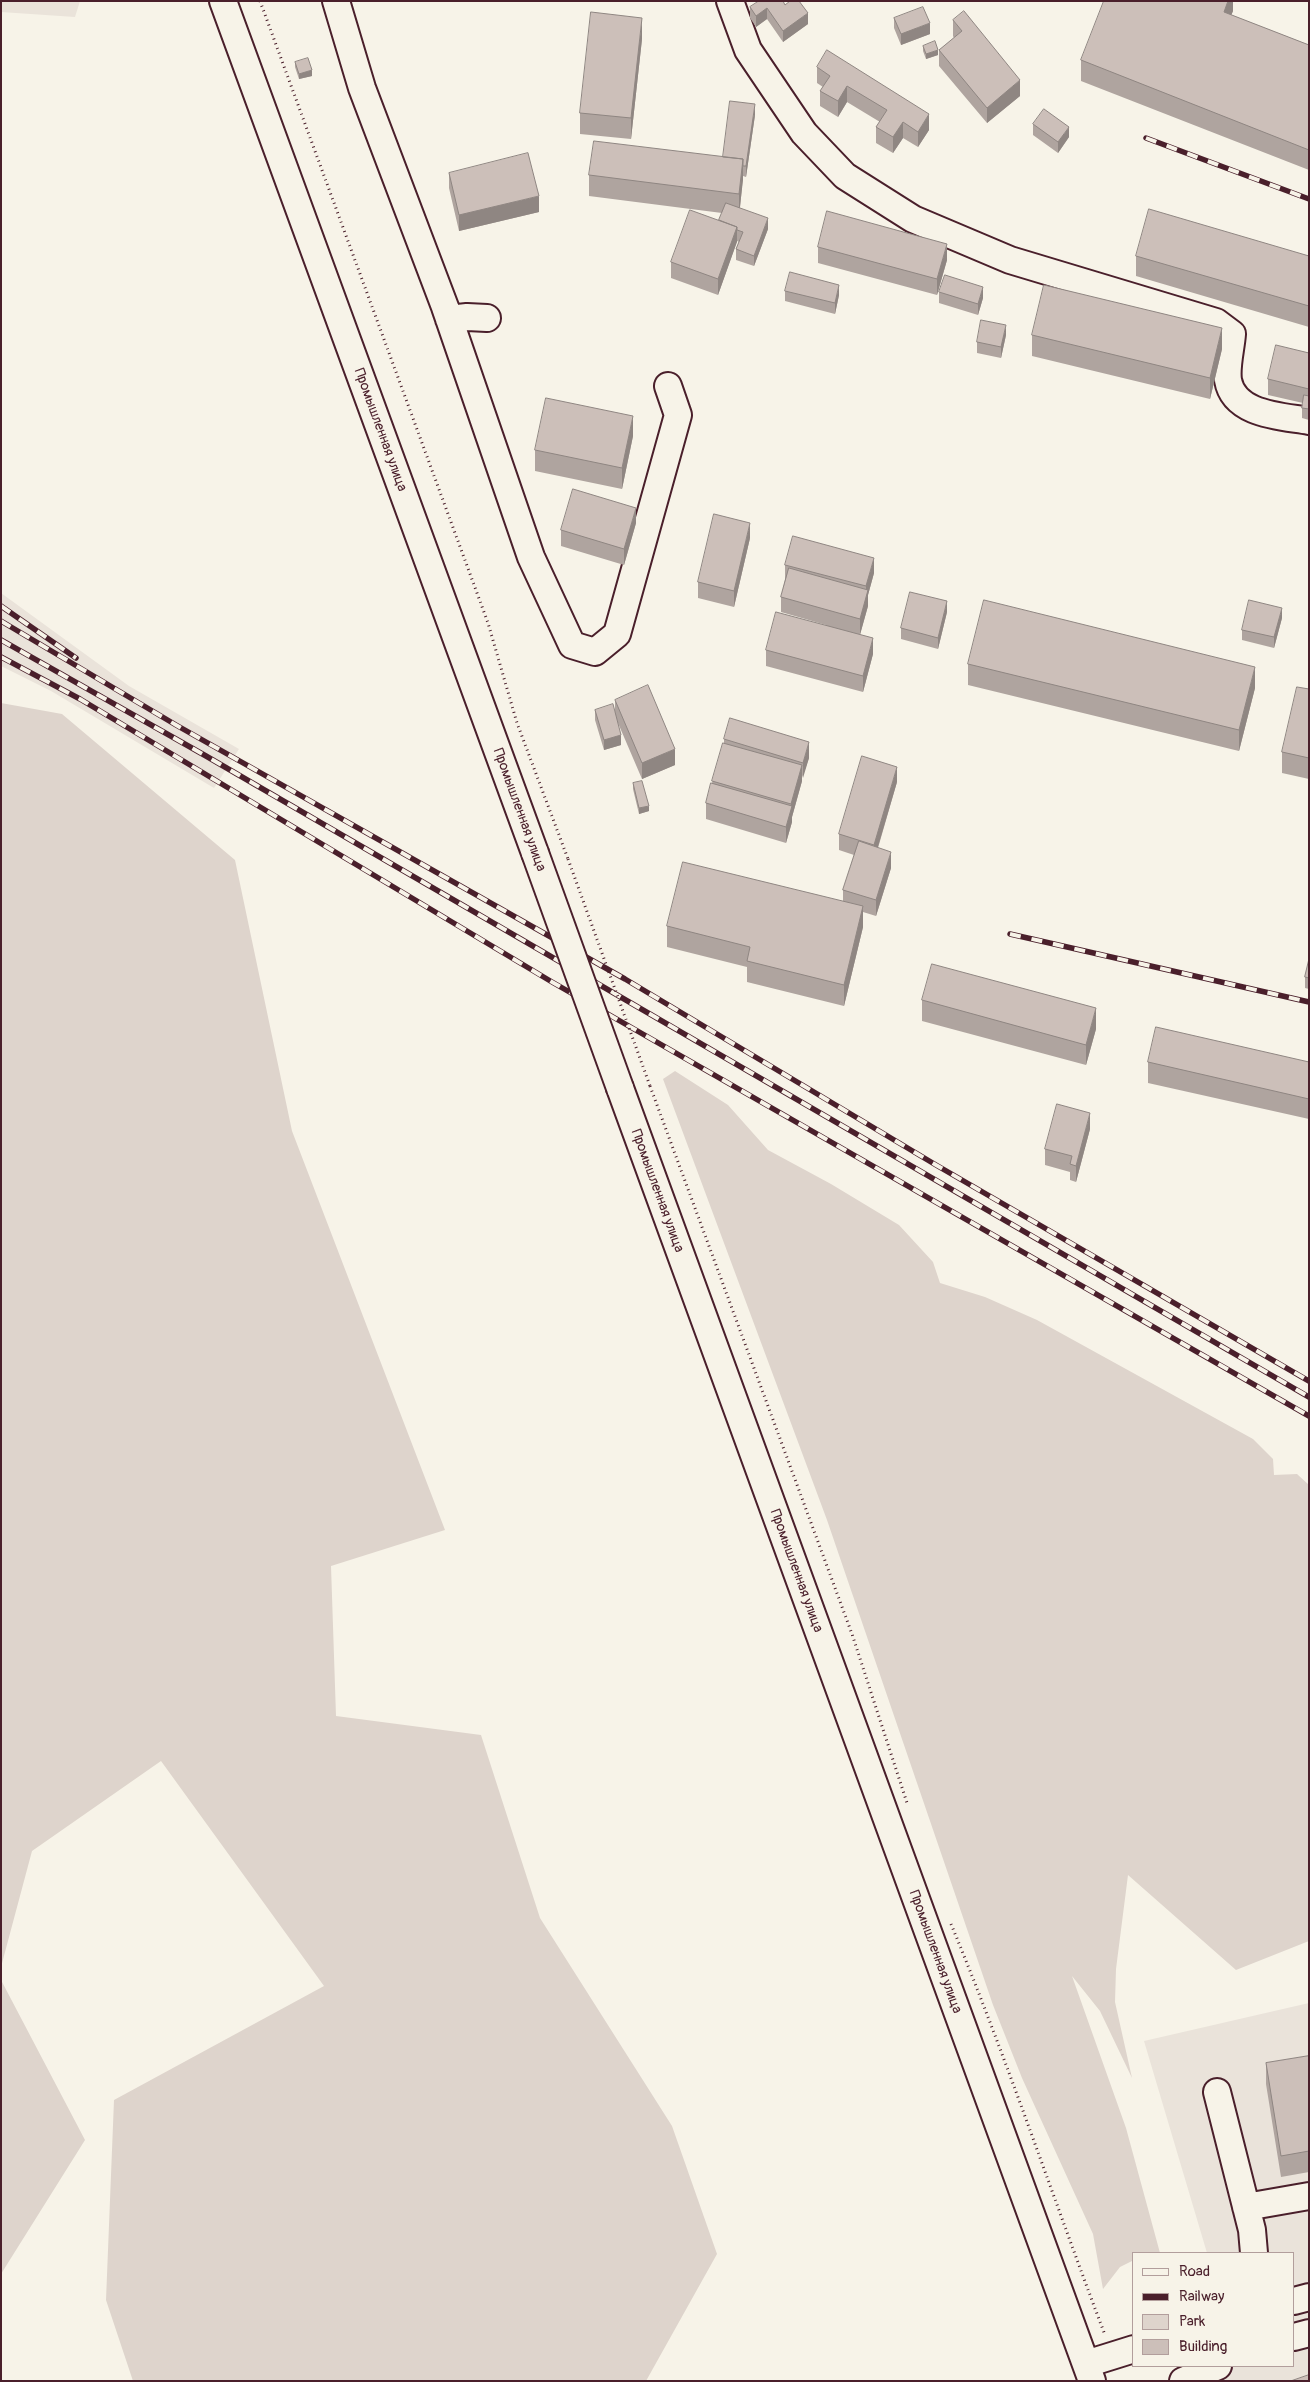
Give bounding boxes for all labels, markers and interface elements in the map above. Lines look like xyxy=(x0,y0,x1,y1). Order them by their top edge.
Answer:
street label: Промышленная улица xyxy=(350,366,410,494)
street label: Промышленная улица xyxy=(489,746,549,874)
street label: Промышленная улица xyxy=(627,1127,687,1255)
street label: Промышленная улица xyxy=(766,1507,826,1635)
street label: Промышленная улица xyxy=(905,1888,965,2016)
legend xyxy=(1132,2252,1295,2367)
text: Road xyxy=(1179,2262,1210,2281)
text: Railway xyxy=(1179,2287,1224,2306)
text: Park xyxy=(1179,2312,1205,2331)
text: Building xyxy=(1179,2337,1227,2356)

